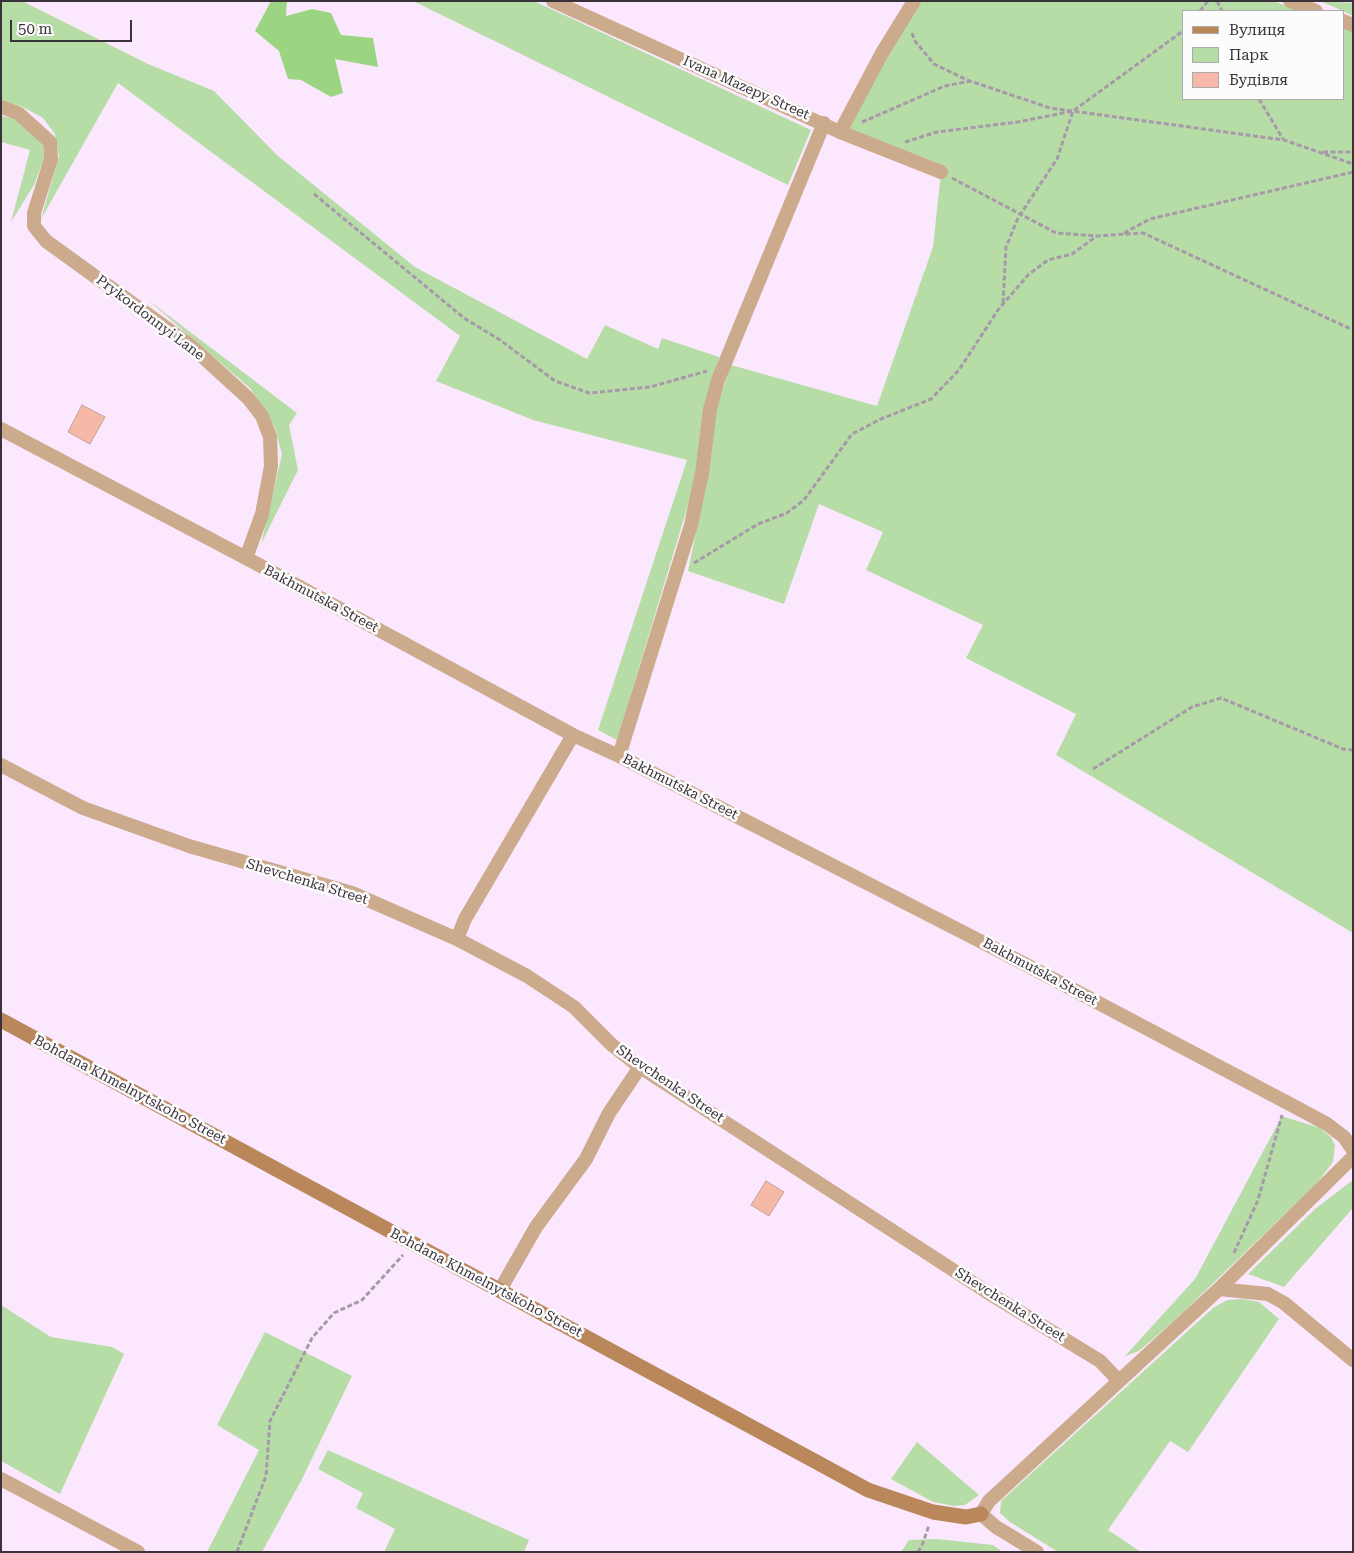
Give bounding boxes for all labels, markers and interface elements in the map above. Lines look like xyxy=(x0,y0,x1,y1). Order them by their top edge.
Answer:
scale bar xyxy=(12,10,135,42)
legend xyxy=(1182,10,1344,100)
text: 50 m xyxy=(18,20,52,38)
text: Вулиця xyxy=(1229,21,1285,39)
text: Парк xyxy=(1229,46,1269,64)
street label: Ivana Mazepy Street xyxy=(680,53,812,123)
text: Будівля xyxy=(1229,71,1288,89)
street label: Prykordonnyi Lane xyxy=(93,272,207,364)
street label: Bakhmutska Street xyxy=(261,562,381,636)
street label: Bakhmutska Street xyxy=(619,751,741,823)
street label: Shevchenka Street xyxy=(244,856,370,908)
street label: Bakhmutska Street xyxy=(980,935,1100,1009)
street label: Bohdana Khmelnytskoho Street xyxy=(31,1032,229,1148)
street label: Shevchenka Street xyxy=(613,1042,727,1126)
street label: Bohdana Khmelnytskoho Street xyxy=(387,1225,585,1341)
street label: Shevchenka Street xyxy=(952,1264,1068,1346)

